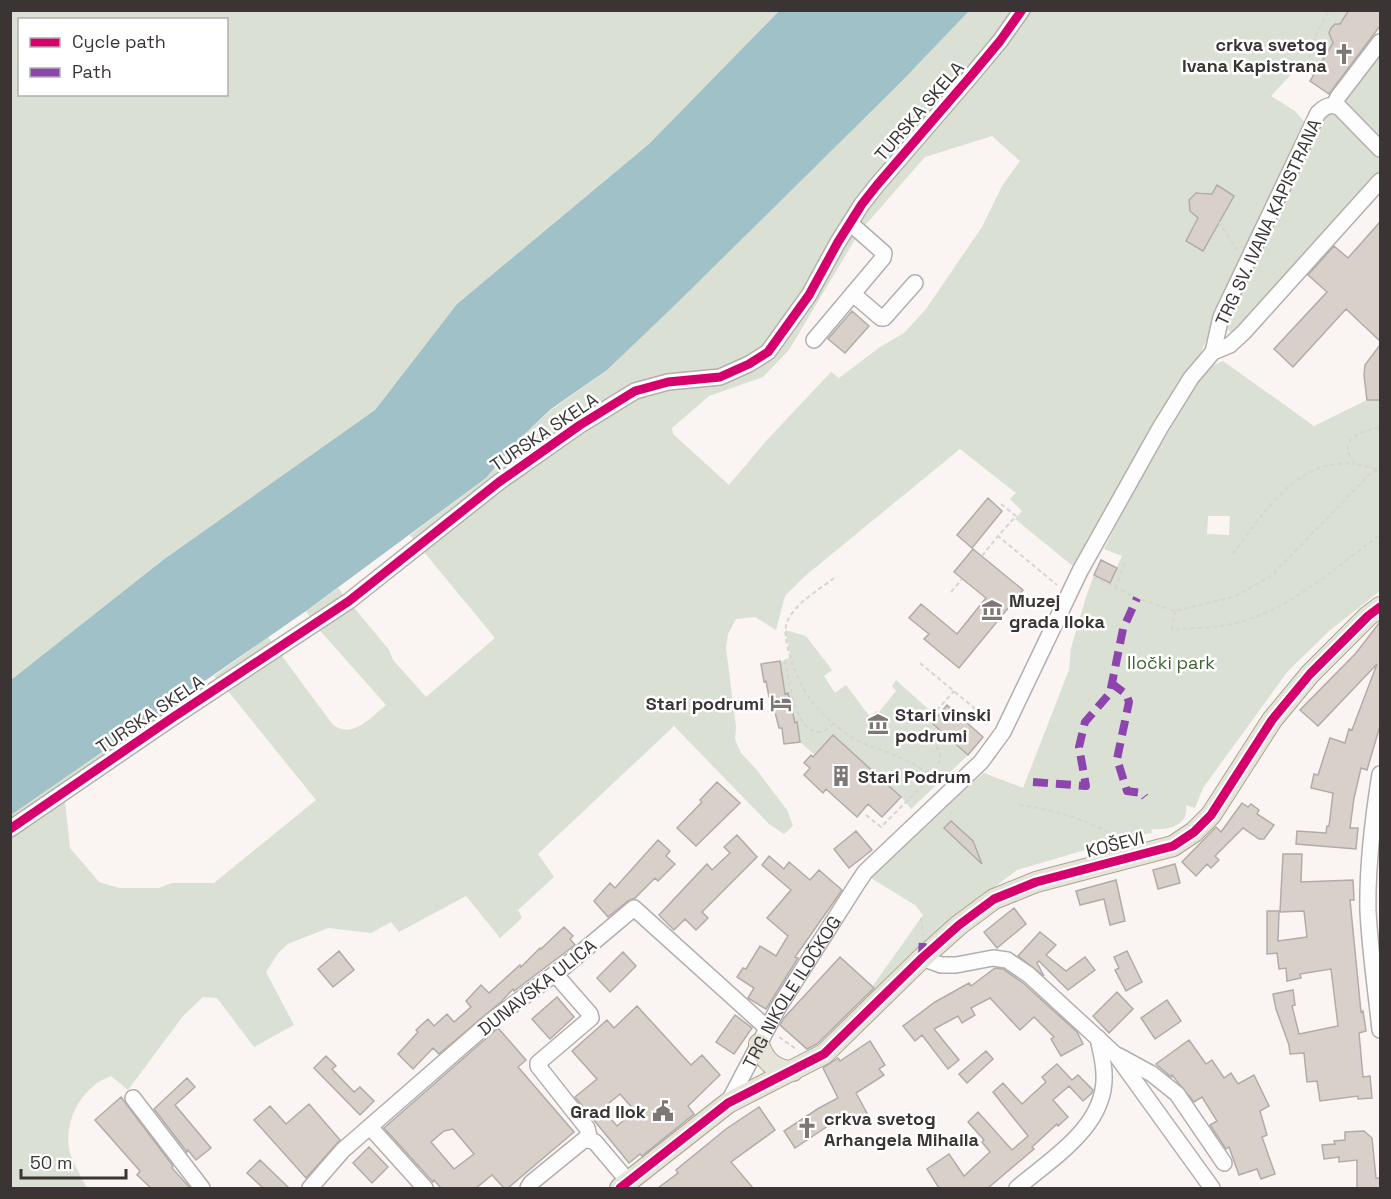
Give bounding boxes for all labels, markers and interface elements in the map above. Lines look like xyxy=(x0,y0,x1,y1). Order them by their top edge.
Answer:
legend xyxy=(18,18,228,96)
text: Cycle path xyxy=(72,30,166,53)
place label: crkva svetog Ivana Kapistrana xyxy=(1182,33,1328,77)
church icon: crkva svetog Ivana Kapistrana xyxy=(1332,42,1356,66)
street label: TURSKA SKELA xyxy=(869,56,969,166)
text: Path xyxy=(72,60,112,83)
street label: TRG SV. IVANA KAPISTRANA xyxy=(1210,115,1326,329)
street label: TURSKA SKELA xyxy=(486,388,602,476)
place label: Muzej grada Iloka xyxy=(1009,589,1106,633)
museum icon: Muzej grada Iloka xyxy=(980,598,1004,622)
park label: Iločki park xyxy=(1127,651,1215,674)
street label: TURSKA SKELA xyxy=(92,670,208,758)
hotel icon: Stari podrumi xyxy=(769,691,793,715)
place label: Stari podrumi xyxy=(646,692,764,715)
place label: Stari vinski podrumi xyxy=(895,703,991,747)
museum icon: Stari vinski podrumi xyxy=(866,712,890,736)
building icon: Stari Podrum xyxy=(829,764,853,788)
place label: Stari Podrum xyxy=(858,765,971,788)
street label: KOŠEVI xyxy=(1084,826,1146,862)
street label: TRG NIKOLE ILOČKOG xyxy=(737,911,845,1072)
street label: DUNAVSKA ULICA xyxy=(473,934,601,1040)
public building icon: Grad Ilok xyxy=(651,1099,675,1123)
place label: Grad Ilok xyxy=(570,1100,646,1123)
place label: crkva svetog Arhangela Mihaila xyxy=(824,1107,979,1151)
church icon: crkva svetog Arhangela Mihaila xyxy=(795,1116,819,1140)
scale bar xyxy=(21,1142,126,1180)
text: 50 m xyxy=(30,1151,72,1174)

